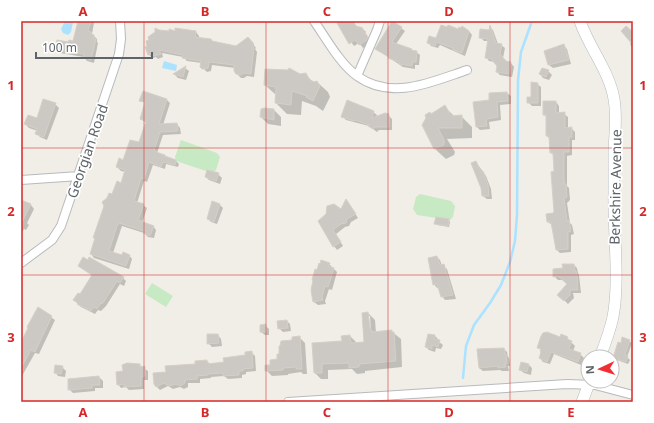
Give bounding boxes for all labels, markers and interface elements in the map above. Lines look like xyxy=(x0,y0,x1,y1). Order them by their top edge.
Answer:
text: A xyxy=(79,2,88,20)
text: B xyxy=(201,2,209,20)
text: C xyxy=(323,2,331,20)
text: D xyxy=(444,2,454,20)
text: E xyxy=(567,2,575,20)
scale bar xyxy=(36,34,152,60)
text: 100 m xyxy=(42,39,77,56)
text: 1 xyxy=(7,76,15,94)
text: 1 xyxy=(639,76,647,94)
street label: Georgian Road xyxy=(62,101,112,201)
street label: Berkshire Avenue xyxy=(604,129,626,245)
text: 2 xyxy=(7,202,15,220)
text: 2 xyxy=(639,202,647,220)
text: 3 xyxy=(7,328,15,346)
text: 3 xyxy=(639,328,647,346)
north arrow xyxy=(580,349,620,389)
text: N xyxy=(582,365,597,375)
text: A xyxy=(79,403,88,421)
text: B xyxy=(201,403,209,421)
text: C xyxy=(323,403,331,421)
text: D xyxy=(444,403,454,421)
text: E xyxy=(567,403,575,421)

